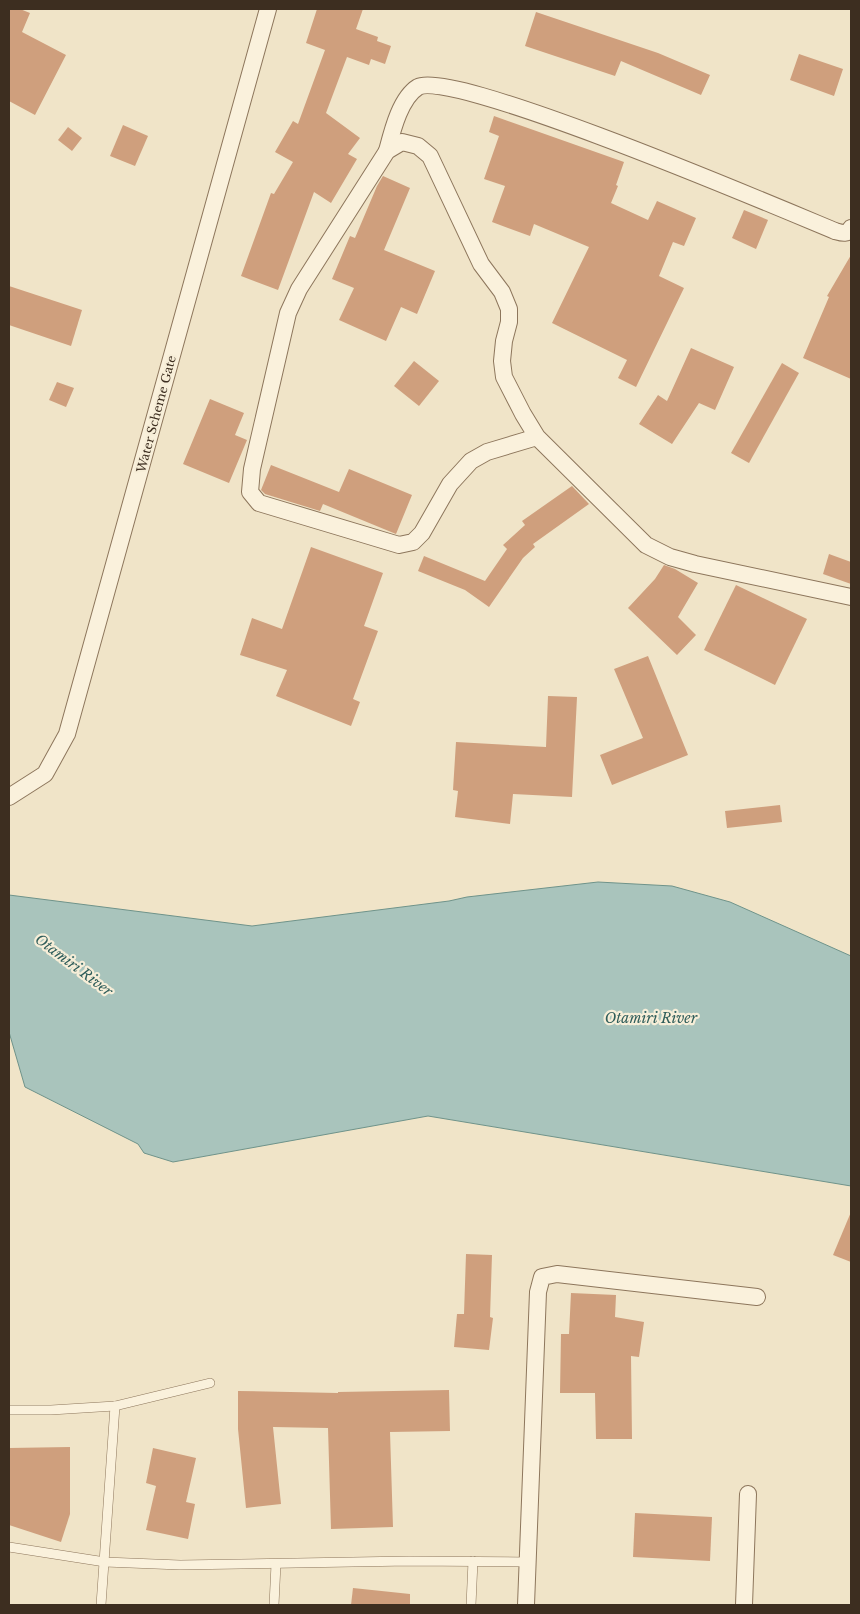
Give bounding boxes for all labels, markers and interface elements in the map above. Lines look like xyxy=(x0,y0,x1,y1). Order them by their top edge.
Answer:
street label: Water Scheme Gate xyxy=(133,354,179,475)
water label: Otamiri River xyxy=(32,930,117,1000)
water label: Otamiri River xyxy=(605,1009,698,1027)

